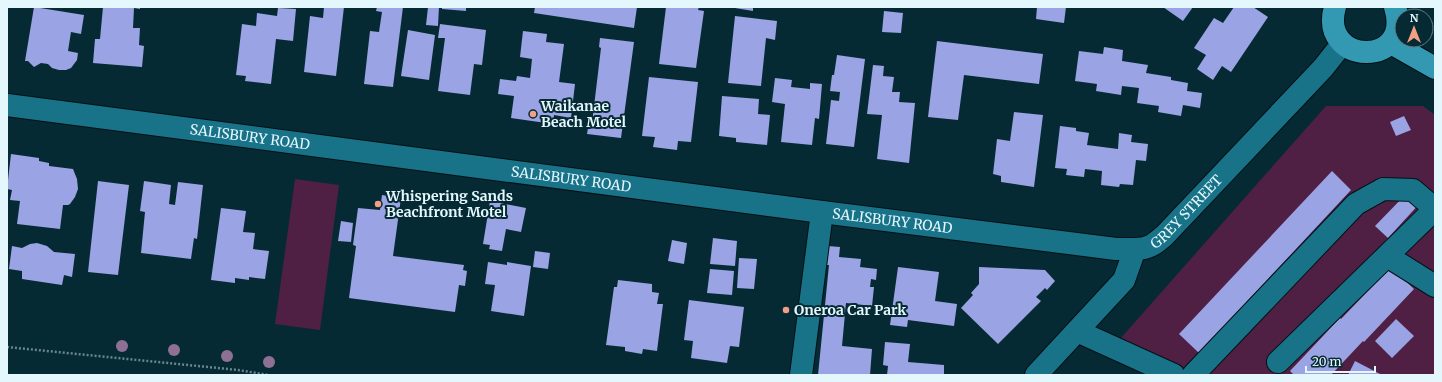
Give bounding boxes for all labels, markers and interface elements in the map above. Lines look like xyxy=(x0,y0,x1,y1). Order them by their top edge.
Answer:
north arrow xyxy=(1394,8,1434,48)
text: N xyxy=(1410,11,1419,25)
place label: Waikanae Beach Motel xyxy=(540,97,626,131)
marker: Waikanae Beach Motel xyxy=(528,109,538,119)
street label: SALISBURY ROAD xyxy=(189,120,312,154)
street label: SALISBURY ROAD xyxy=(510,162,633,196)
street label: GREY STREET xyxy=(1147,171,1226,253)
place label: Whispering Sands Beachfront Motel xyxy=(385,187,513,221)
marker: Whispering Sands Beachfront Motel xyxy=(373,199,383,209)
street label: SALISBURY ROAD xyxy=(831,204,954,237)
place label: Oneroa Car Park xyxy=(794,301,907,319)
marker: Oneroa Car Park xyxy=(781,305,791,315)
scale bar xyxy=(1306,348,1375,374)
text: 20 m xyxy=(1312,354,1341,369)

